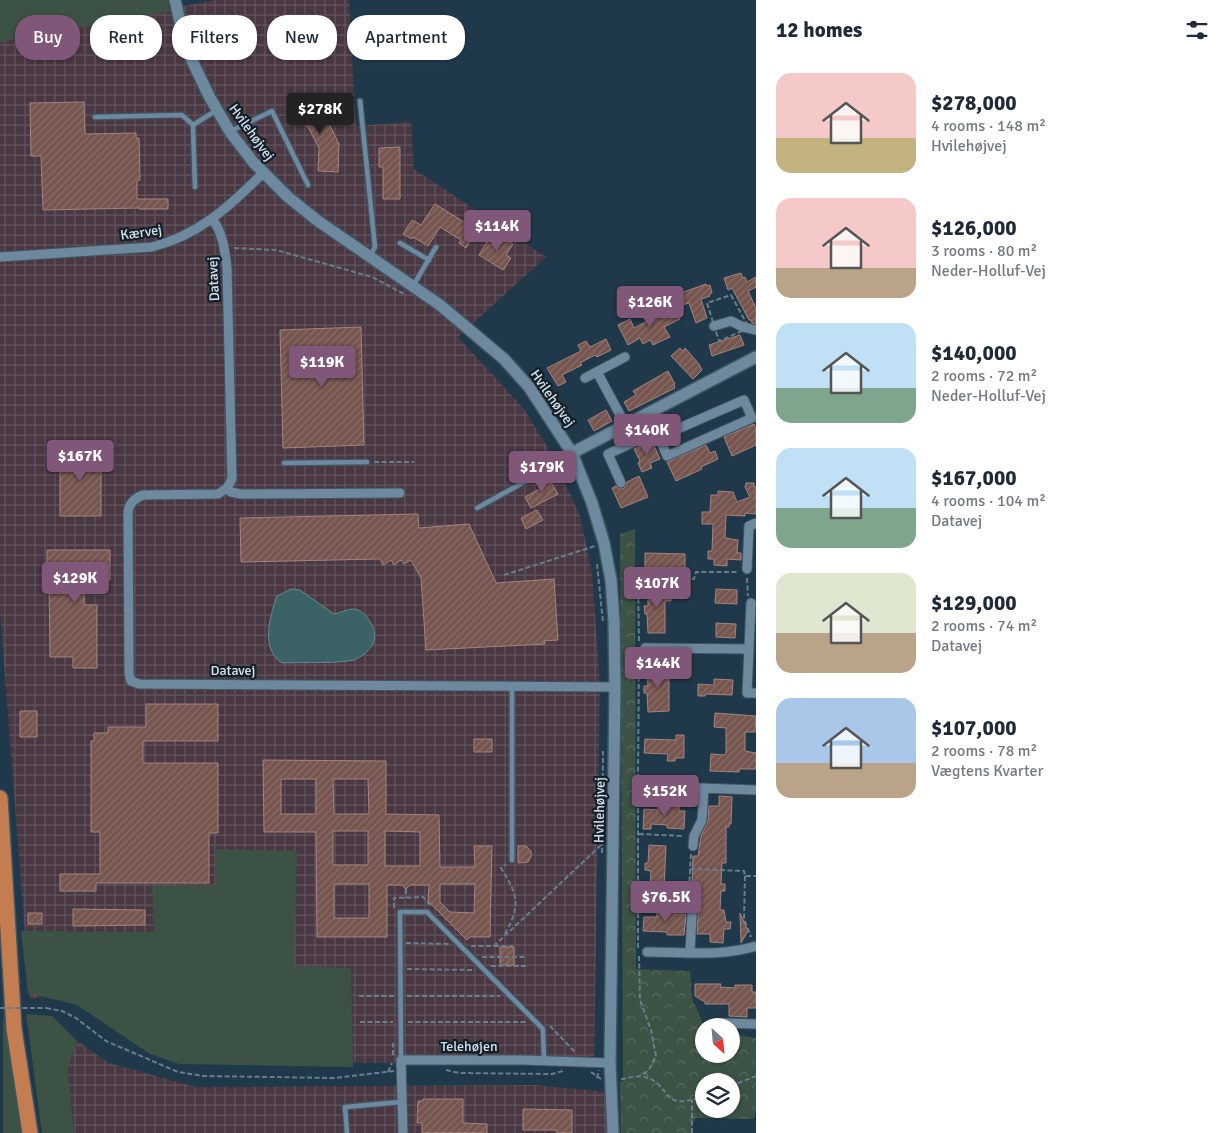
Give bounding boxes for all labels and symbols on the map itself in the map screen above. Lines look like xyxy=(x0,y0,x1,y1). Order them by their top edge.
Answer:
pin: $278K xyxy=(285,92,355,135)
street label: Hvilehøjvej xyxy=(225,101,278,164)
pin: $114K xyxy=(462,210,532,252)
street label: Kærvej xyxy=(119,221,163,244)
street label: Datavej xyxy=(204,256,223,302)
pin: $126K xyxy=(615,286,685,328)
pin: $119K xyxy=(287,346,357,388)
street label: Hvilehøjvej xyxy=(527,366,579,430)
pin: $140K xyxy=(612,414,682,456)
pin: $167K xyxy=(45,440,115,482)
pin: $179K xyxy=(507,450,577,493)
pin: $129K xyxy=(40,562,110,604)
pin: $107K xyxy=(622,566,692,609)
pin: $144K xyxy=(623,646,693,689)
street label: Datavej xyxy=(211,662,255,679)
pin: $152K xyxy=(630,774,700,817)
street label: Hvilehøjvej xyxy=(590,777,609,843)
pin: $76.5K xyxy=(625,880,707,923)
north arrow xyxy=(695,1018,740,1062)
street label: Telehøjen xyxy=(440,1038,498,1055)

